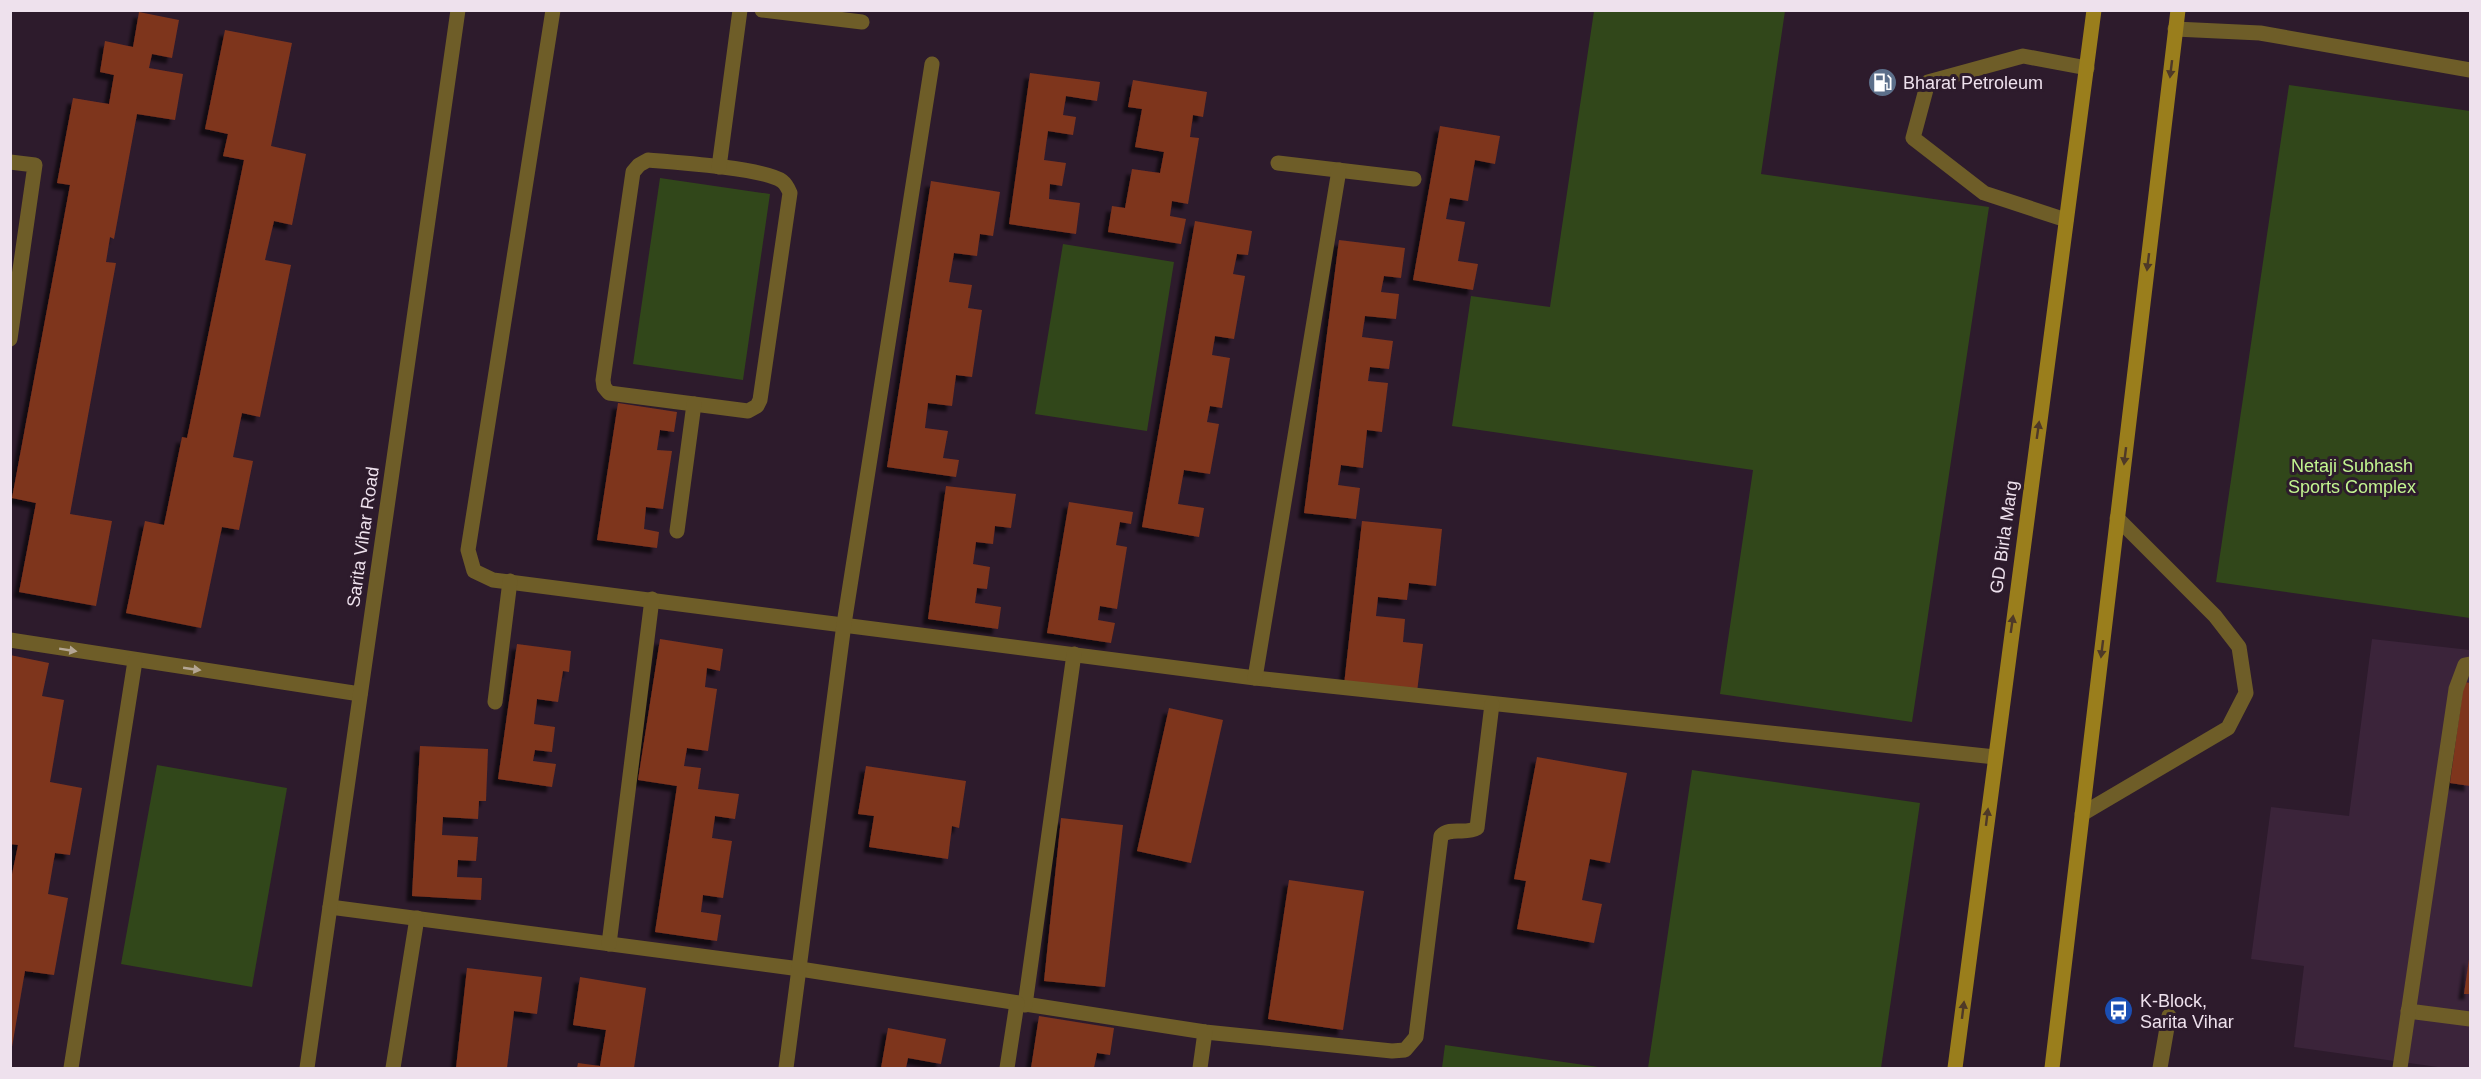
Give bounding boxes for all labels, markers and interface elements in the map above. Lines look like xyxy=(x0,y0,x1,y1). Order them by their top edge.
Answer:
one-way arrow xyxy=(2166,59,2175,78)
fuel station icon: Bharat Petroleum xyxy=(1866,67,1898,99)
place label: Bharat Petroleum xyxy=(1903,73,2043,93)
one-way arrow xyxy=(2143,253,2152,272)
one-way arrow xyxy=(2033,421,2043,440)
one-way arrow xyxy=(2120,446,2129,465)
park label: Netaji Subhash Sports Complex xyxy=(2288,456,2416,497)
street label: Sarita Vihar Road xyxy=(343,465,383,609)
street label: GD Birla Marg xyxy=(1986,479,2022,595)
one-way arrow xyxy=(2008,614,2017,633)
one-way arrow xyxy=(2097,640,2106,659)
one-way arrow xyxy=(59,645,78,654)
one-way arrow xyxy=(183,665,202,674)
one-way arrow xyxy=(1983,807,1992,826)
place label: K-Block, Sarita Vihar xyxy=(2140,991,2234,1032)
bus stop icon: K-Block, Sarita Vihar xyxy=(2103,995,2135,1027)
one-way arrow xyxy=(1958,1001,1967,1020)

